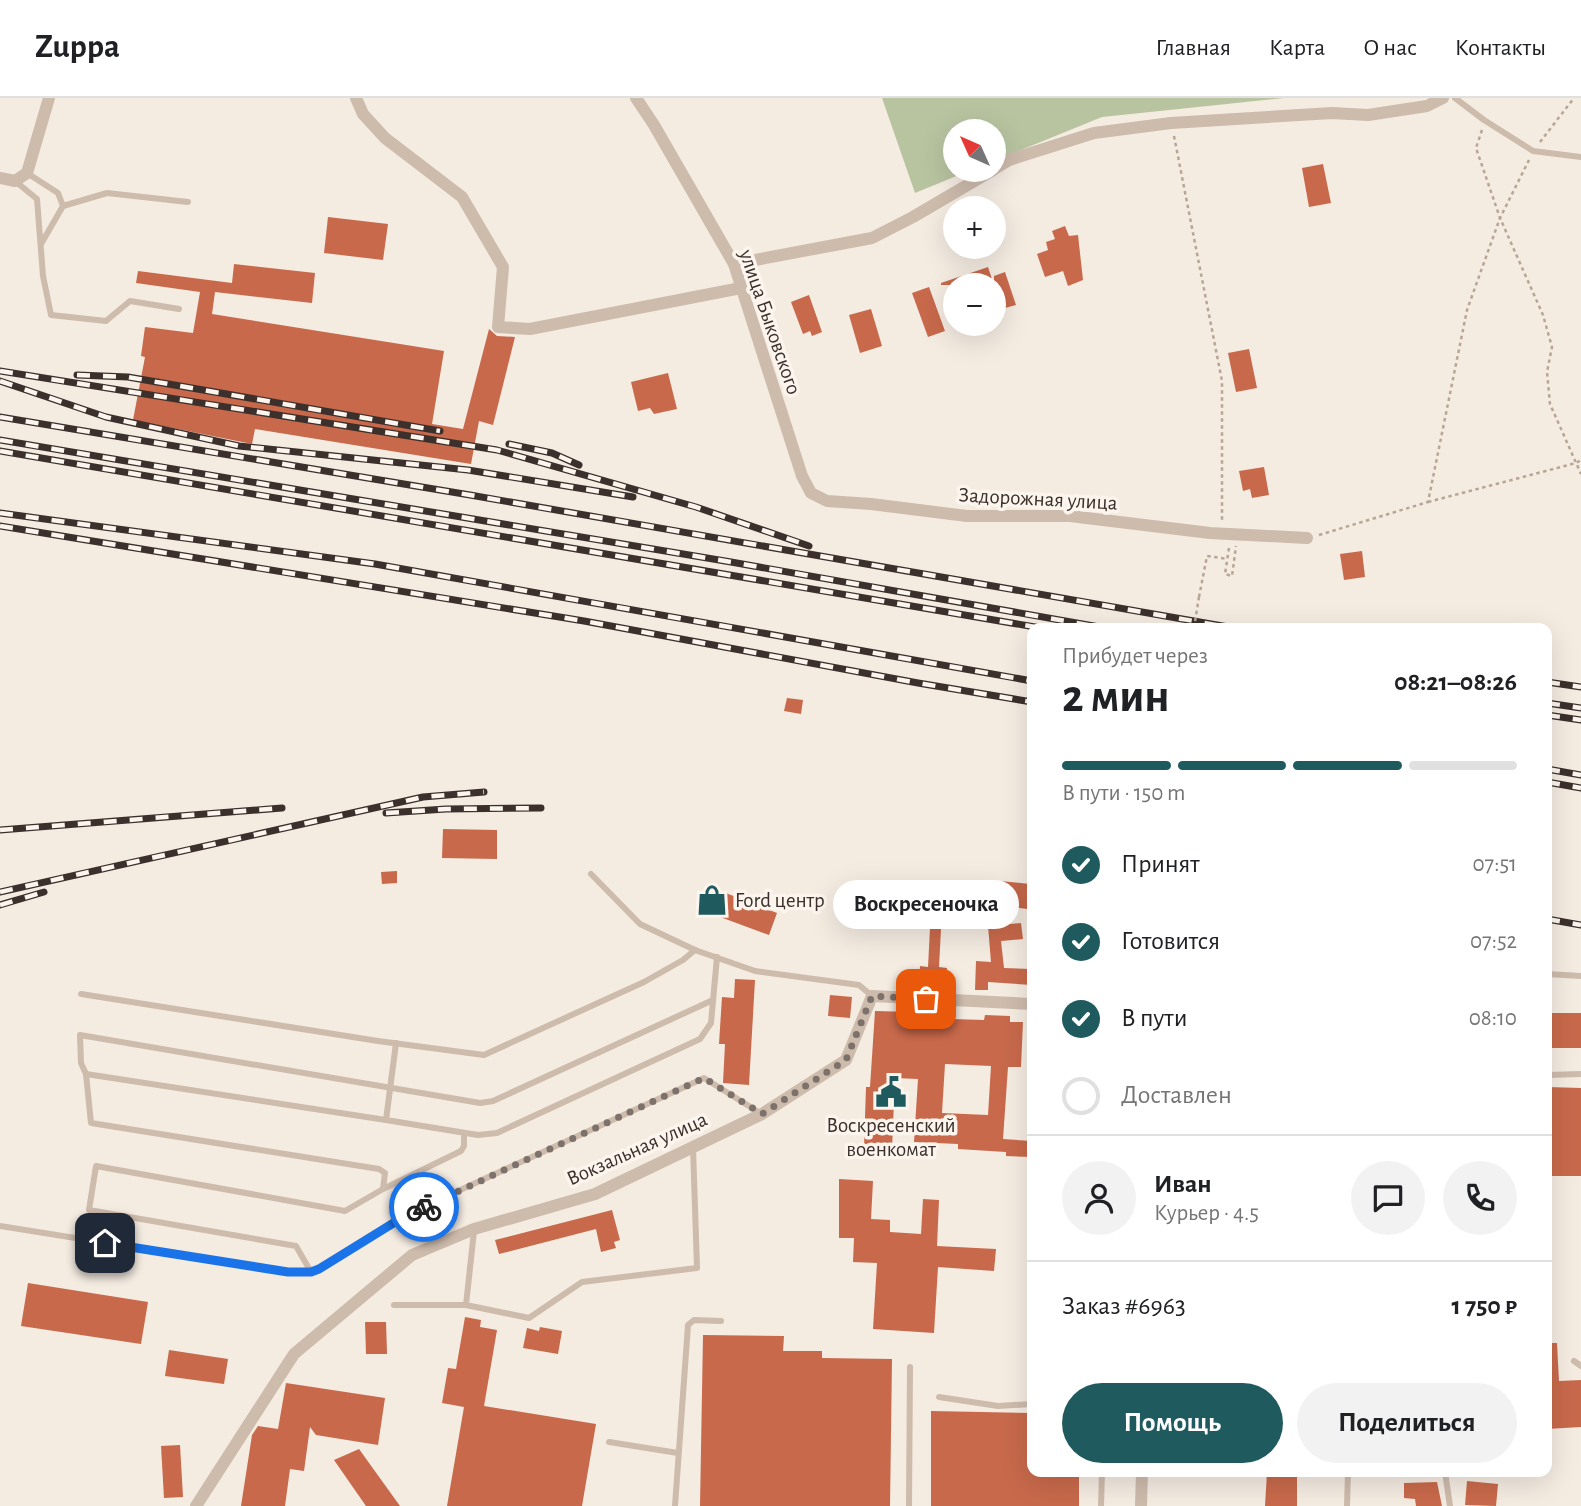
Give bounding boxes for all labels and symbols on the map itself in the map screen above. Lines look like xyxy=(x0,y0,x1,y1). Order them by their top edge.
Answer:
north arrow xyxy=(943,119,1006,182)
street label: улица Быковского xyxy=(735,246,805,397)
street label: Задорожная улица xyxy=(958,484,1118,514)
callout: Воскресеночка xyxy=(833,880,1019,929)
shop icon: Ford центр xyxy=(695,883,729,917)
place label: Ford центр xyxy=(735,890,825,911)
pin xyxy=(896,969,956,1029)
public building icon: Воскресенский военкомат xyxy=(874,1075,908,1109)
street label: Вокзальная улица xyxy=(564,1108,711,1189)
place label: Воскресенский военкомат xyxy=(826,1115,956,1160)
courier xyxy=(389,1172,459,1242)
pin xyxy=(75,1213,135,1273)

